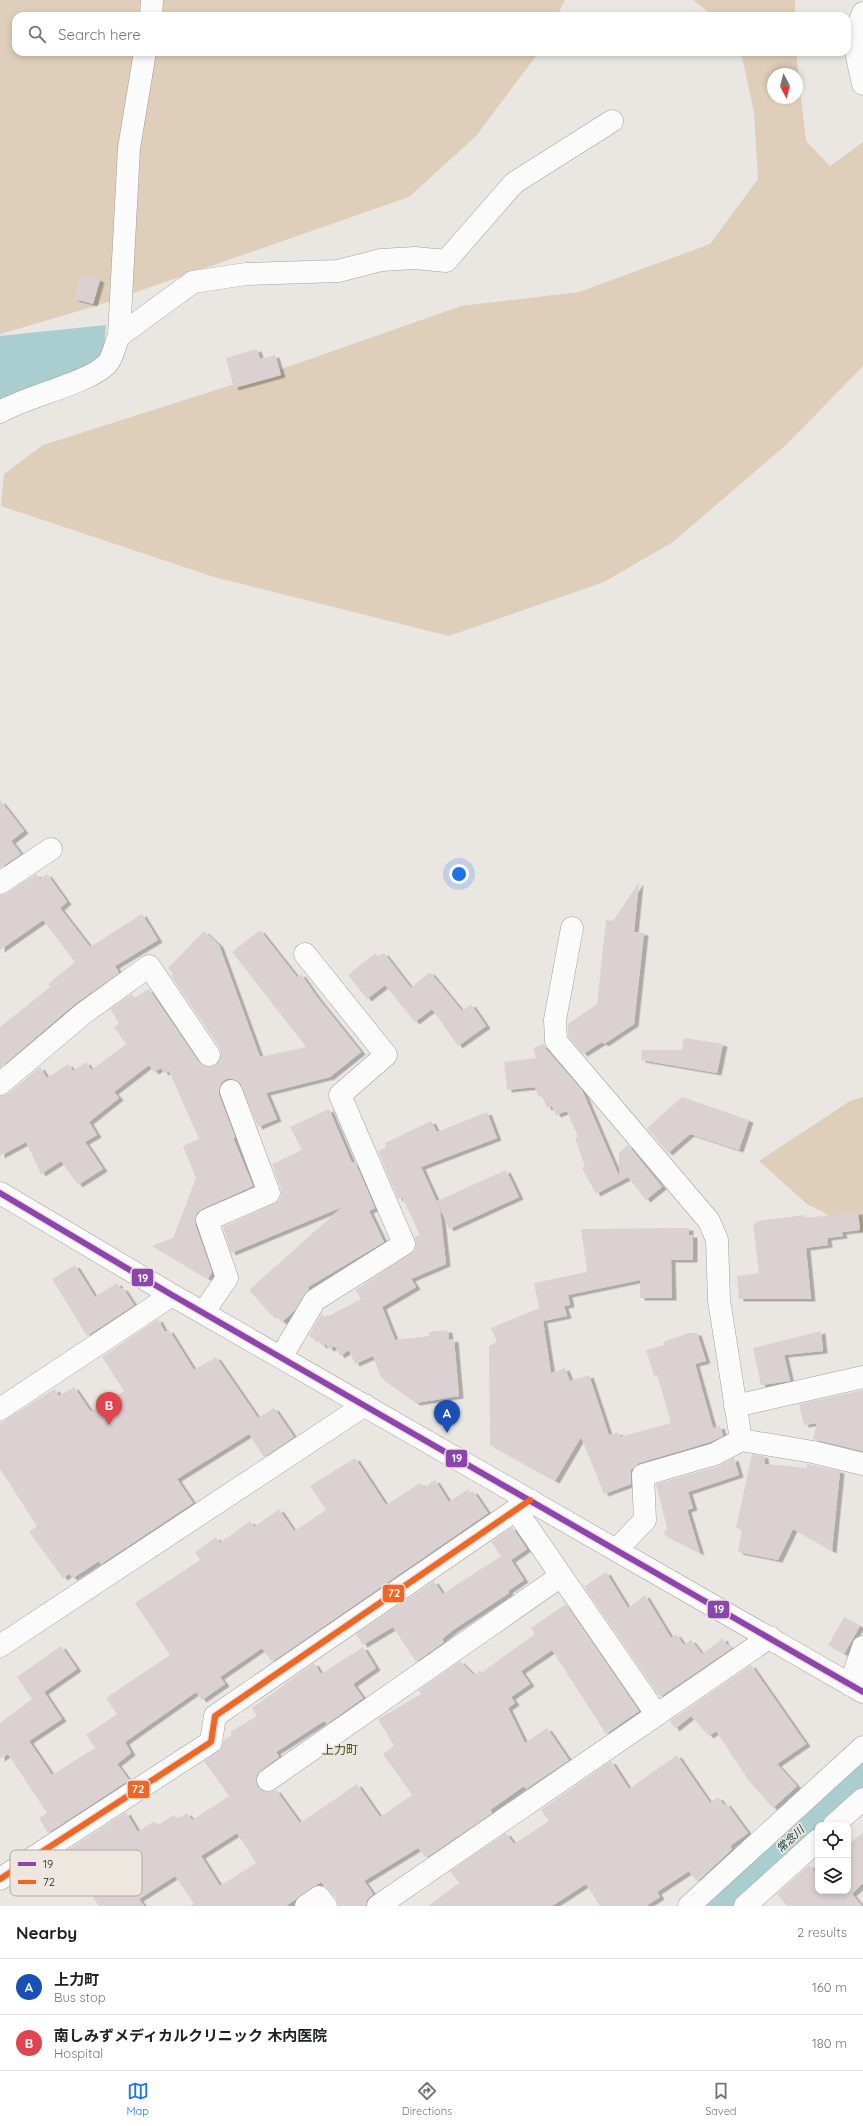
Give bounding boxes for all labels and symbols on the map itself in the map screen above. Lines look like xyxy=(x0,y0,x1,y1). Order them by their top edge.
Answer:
north arrow xyxy=(767,68,803,104)
your location xyxy=(449,864,469,884)
line badge: 19 xyxy=(131,1268,154,1287)
text: 19 xyxy=(138,1271,148,1285)
pin: B xyxy=(96,1392,122,1425)
pin: A xyxy=(434,1400,460,1433)
line badge: 19 xyxy=(445,1449,468,1468)
text: 19 xyxy=(452,1451,462,1465)
line badge: 72 xyxy=(382,1584,405,1603)
text: 72 xyxy=(388,1586,400,1600)
line badge: 19 xyxy=(707,1600,730,1619)
text: 19 xyxy=(714,1602,724,1616)
district label: 上力町 xyxy=(322,1742,358,1757)
line badge: 72 xyxy=(127,1780,150,1799)
text: 72 xyxy=(132,1782,144,1796)
water label: 常念川 xyxy=(773,1822,808,1855)
legend xyxy=(10,1850,142,1896)
text: 19 xyxy=(43,1857,53,1871)
text: 72 xyxy=(43,1875,55,1889)

